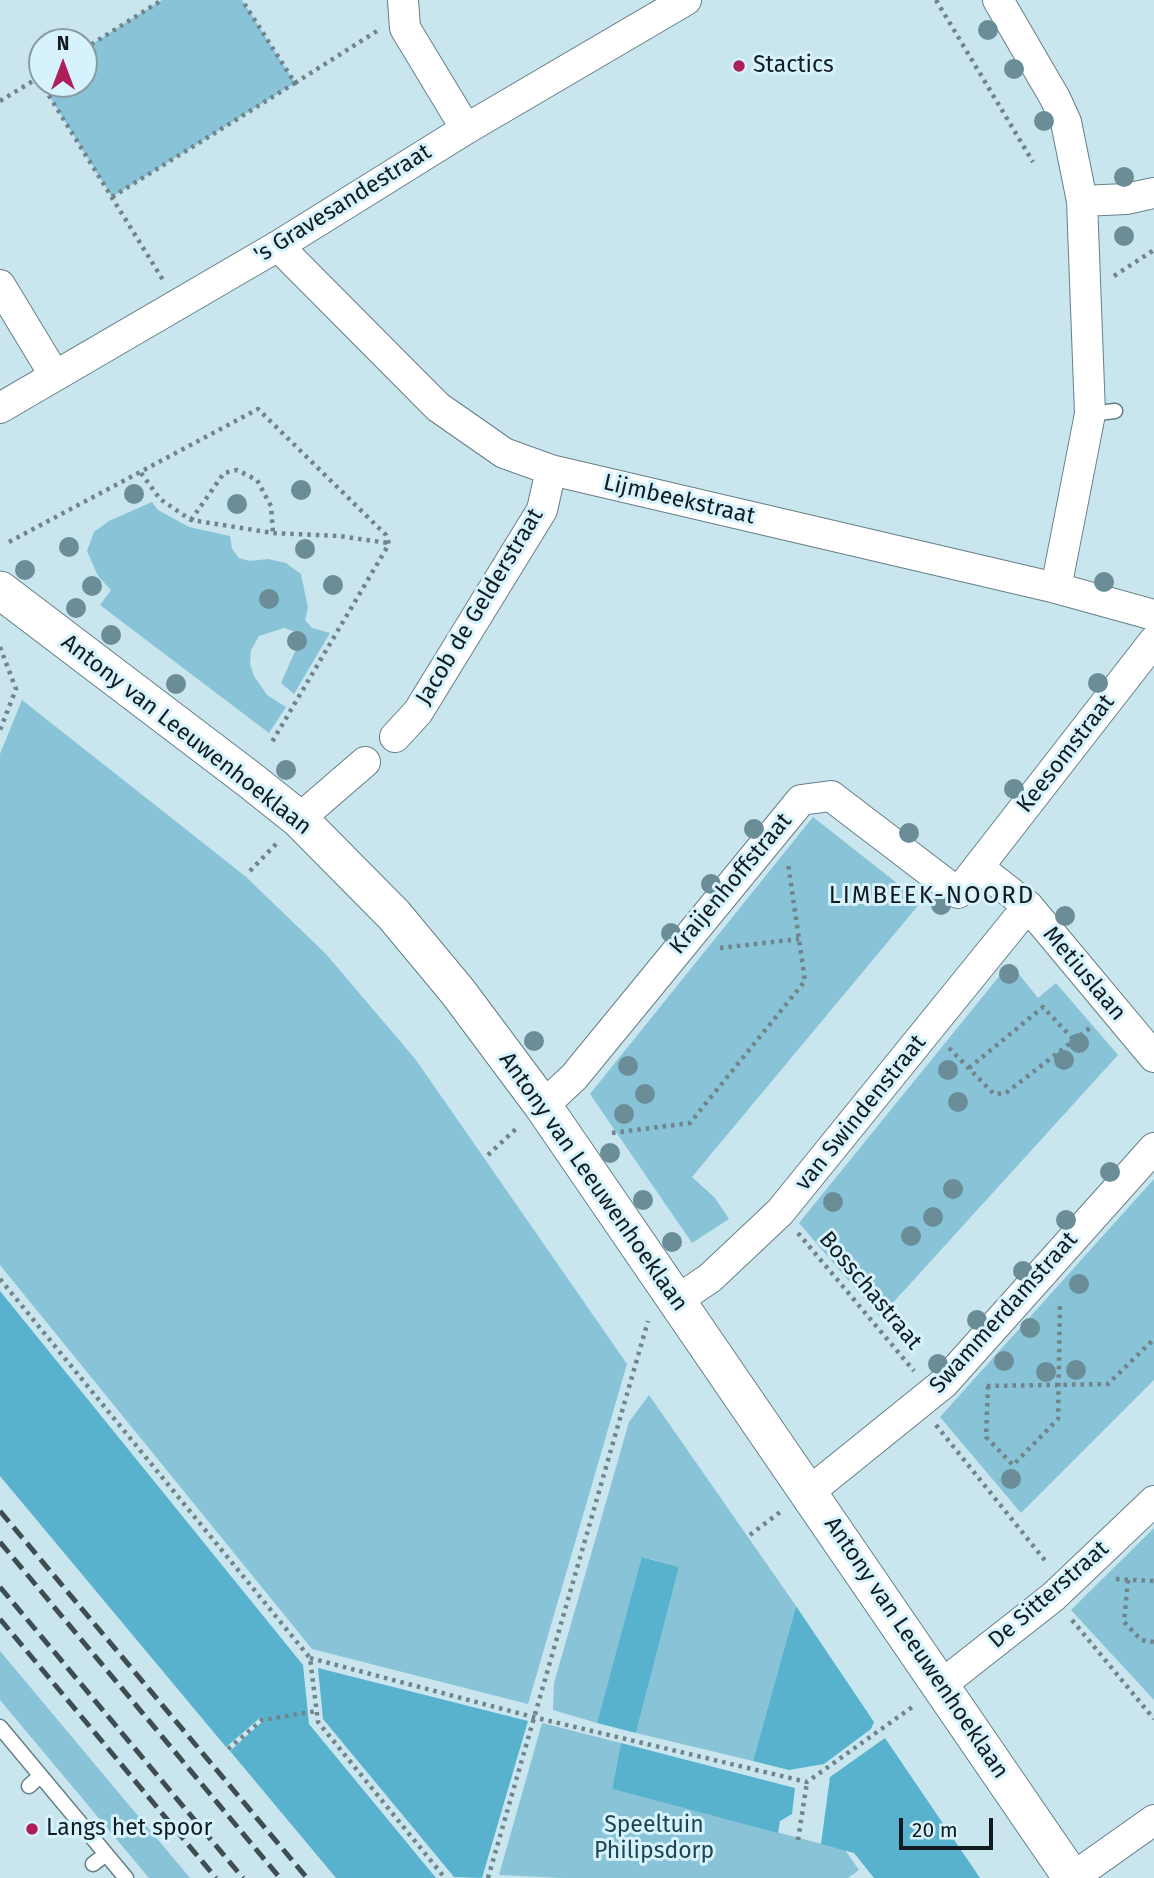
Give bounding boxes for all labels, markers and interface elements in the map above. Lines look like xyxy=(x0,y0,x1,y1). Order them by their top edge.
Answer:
north arrow xyxy=(28,28,98,98)
text: N xyxy=(57,32,69,55)
place label: Stactics xyxy=(753,52,834,80)
marker: Stactics xyxy=(731,58,747,74)
street label: 's Gravesandestraat xyxy=(249,138,437,270)
street label: Lijmbeekstraat xyxy=(600,469,758,531)
street label: Jacob de Gelderstraat xyxy=(410,504,550,710)
street label: Antony van Leeuwenhoeklaan xyxy=(55,629,317,841)
street label: Keesomstraat xyxy=(1011,689,1121,819)
street label: Kraijenhoffstraat xyxy=(664,808,798,960)
district label: LIMBEEK-NOORD xyxy=(830,882,1034,910)
street label: Metiuslaan xyxy=(1037,921,1131,1027)
street label: van Swindenstraat xyxy=(790,1030,932,1196)
street label: Antony van Leeuwenhoeklaan xyxy=(493,1047,693,1317)
street label: Bosschastraat xyxy=(813,1226,927,1356)
street label: Swammerdamstraat xyxy=(924,1227,1084,1399)
street label: Antony van Leeuwenhoeklaan xyxy=(818,1512,1014,1784)
street label: De Sitterstraat xyxy=(983,1535,1115,1655)
scale bar xyxy=(902,1804,996,1848)
park label: Speeltuin Philipsdorp xyxy=(594,1812,714,1866)
place label: Langs het spoor xyxy=(46,1815,212,1843)
text: 20 m xyxy=(912,1817,958,1843)
marker: Langs het spoor xyxy=(24,1821,40,1837)

